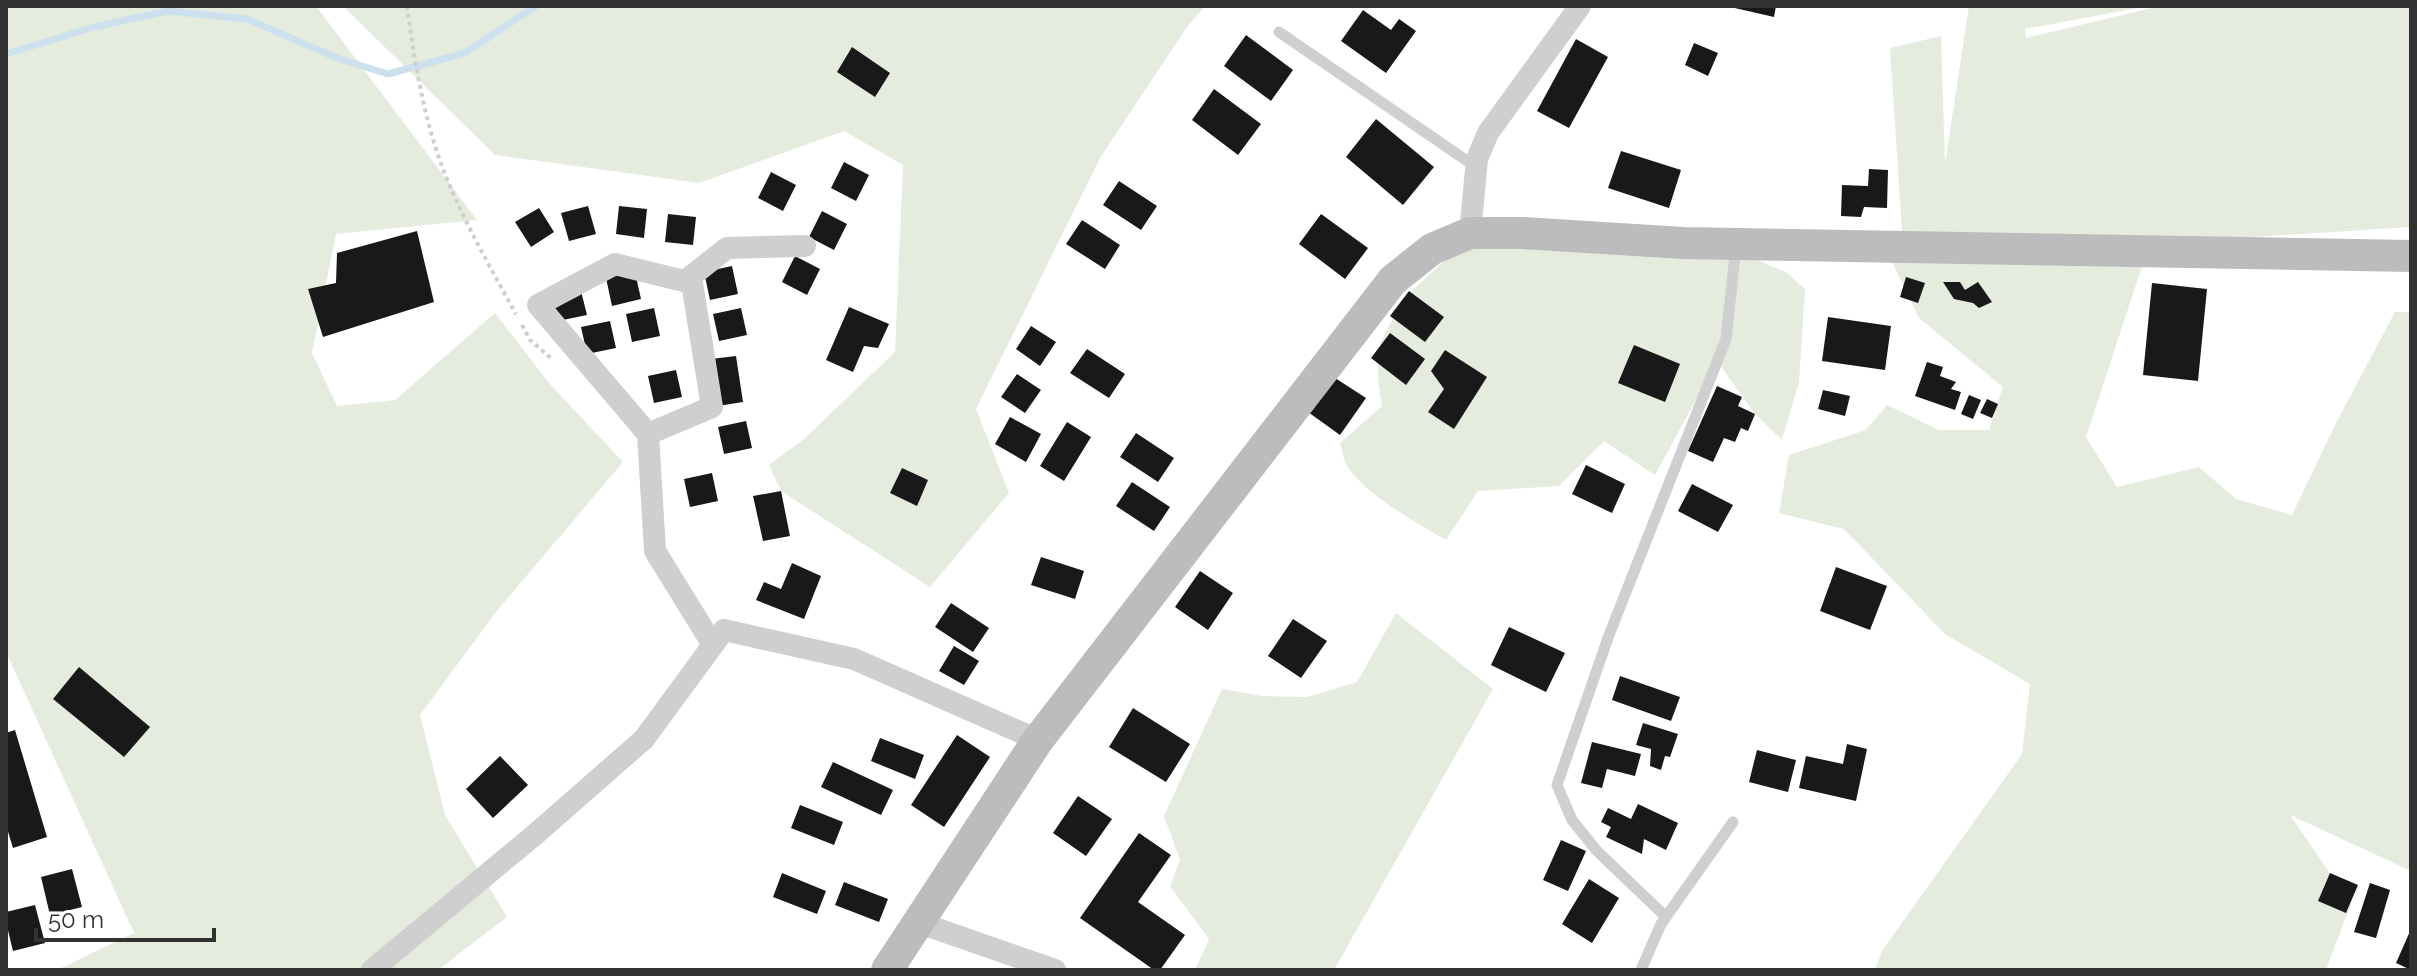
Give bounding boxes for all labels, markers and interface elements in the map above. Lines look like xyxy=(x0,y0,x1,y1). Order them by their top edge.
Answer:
scale bar xyxy=(36,892,214,942)
text: 50 m xyxy=(48,905,104,934)

